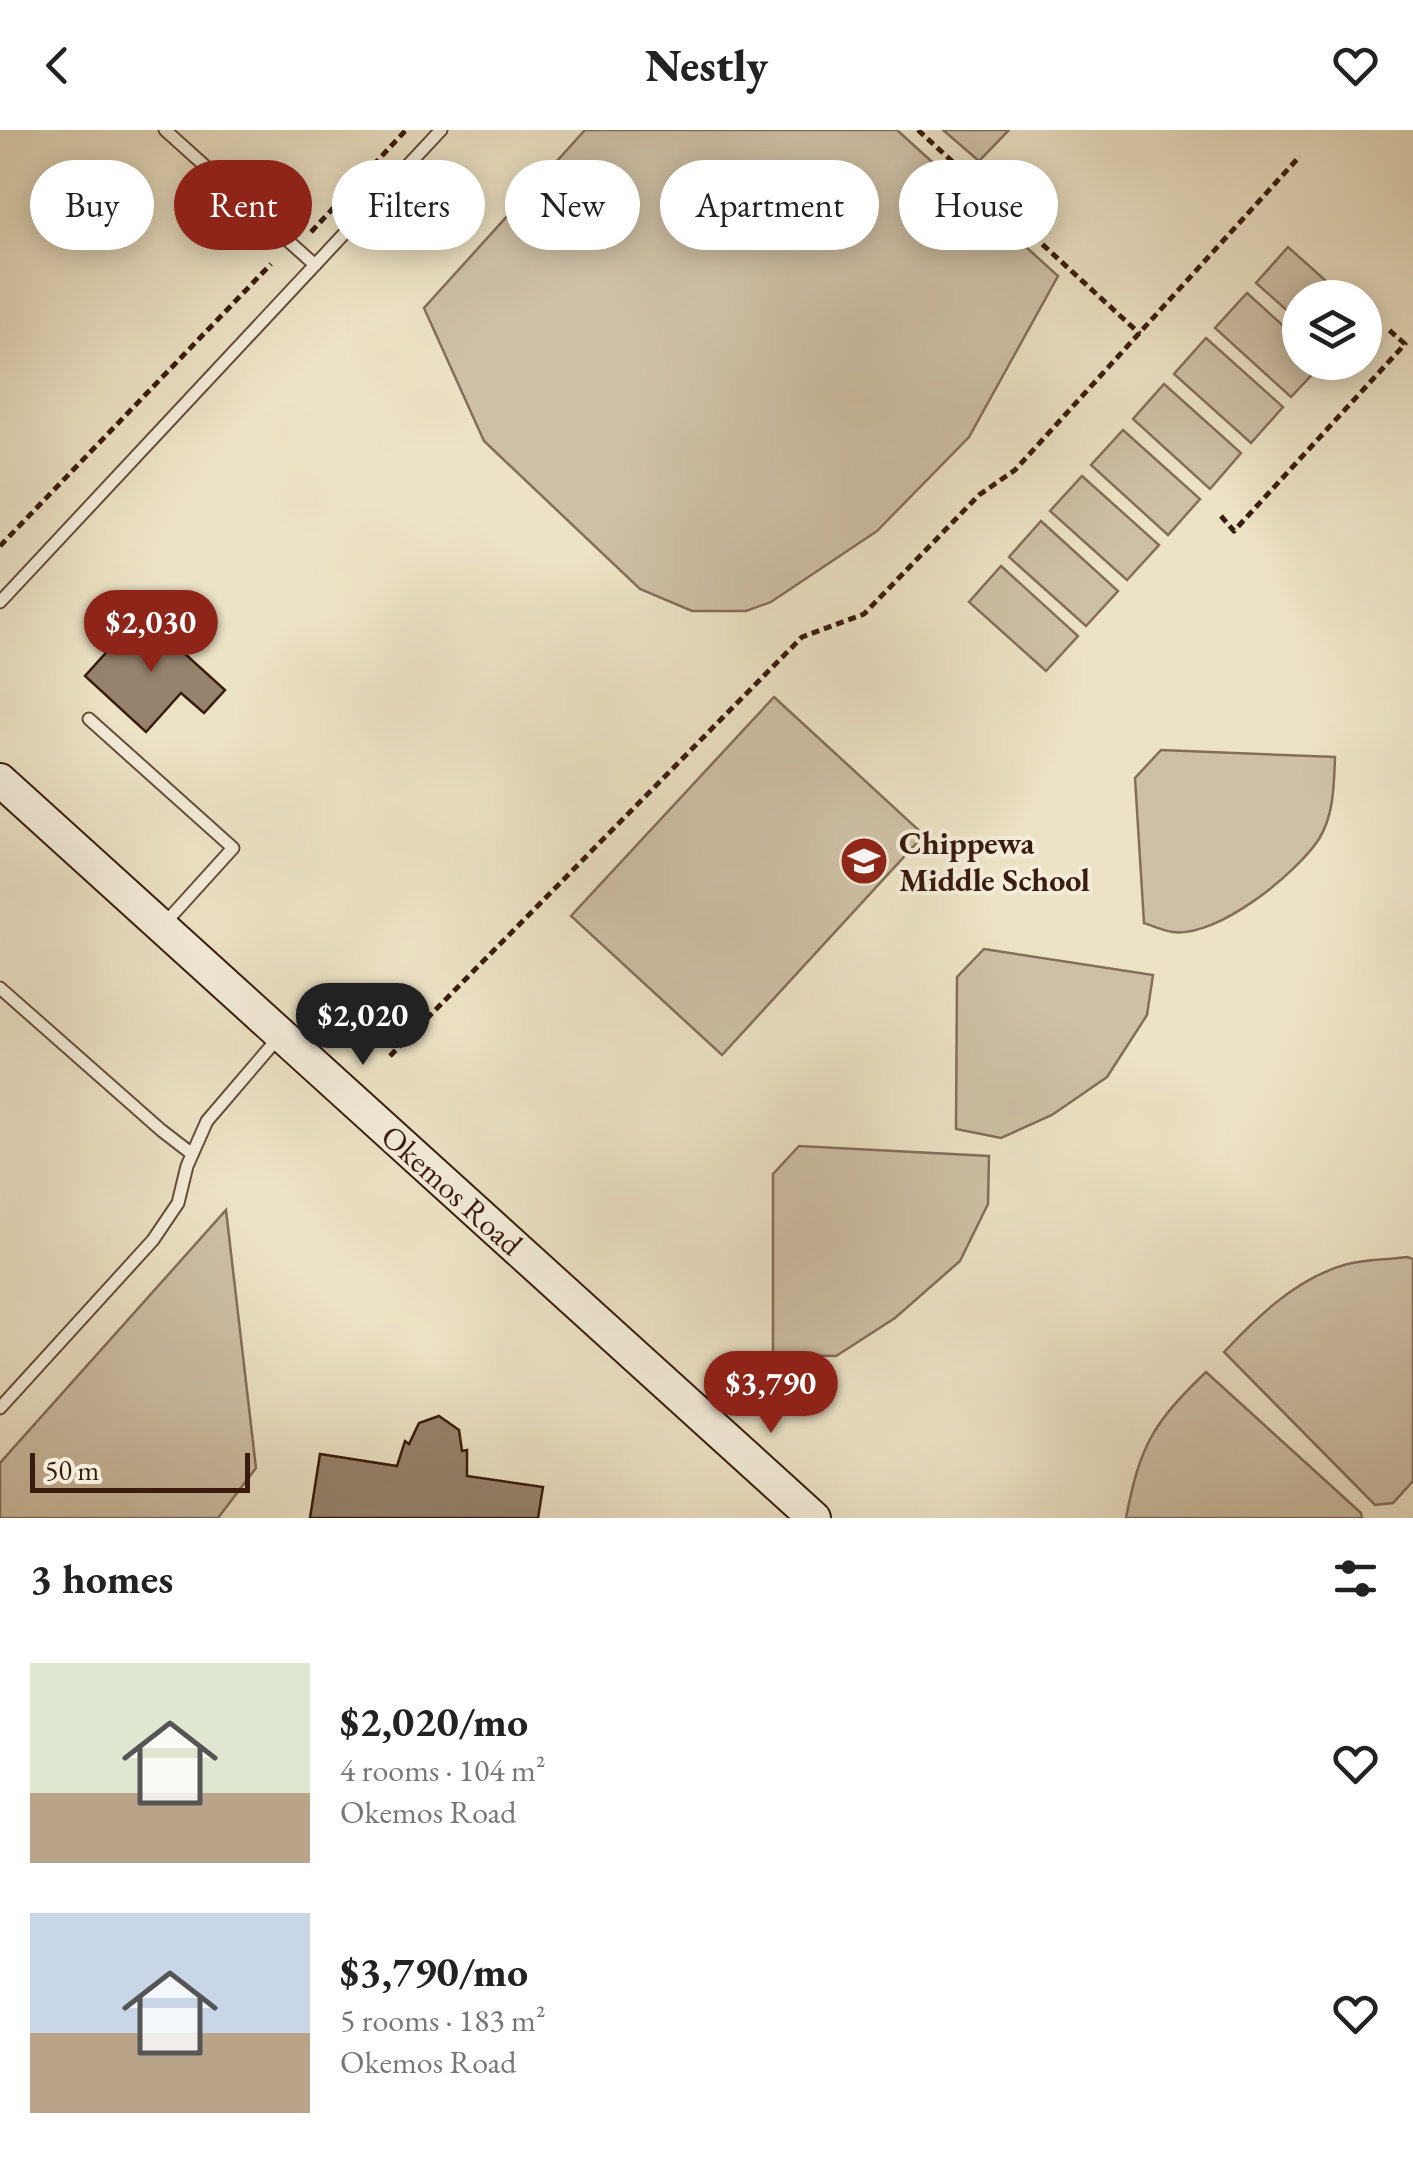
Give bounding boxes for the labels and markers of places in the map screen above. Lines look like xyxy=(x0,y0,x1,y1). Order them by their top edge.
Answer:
pin: $2,030 xyxy=(70,590,232,675)
place label: Chippewa Middle School xyxy=(899,822,1090,901)
school or university icon: Chippewa Middle School xyxy=(838,835,890,887)
pin: $2,020 xyxy=(282,983,444,1068)
pin: $3,790 xyxy=(690,1351,852,1436)

